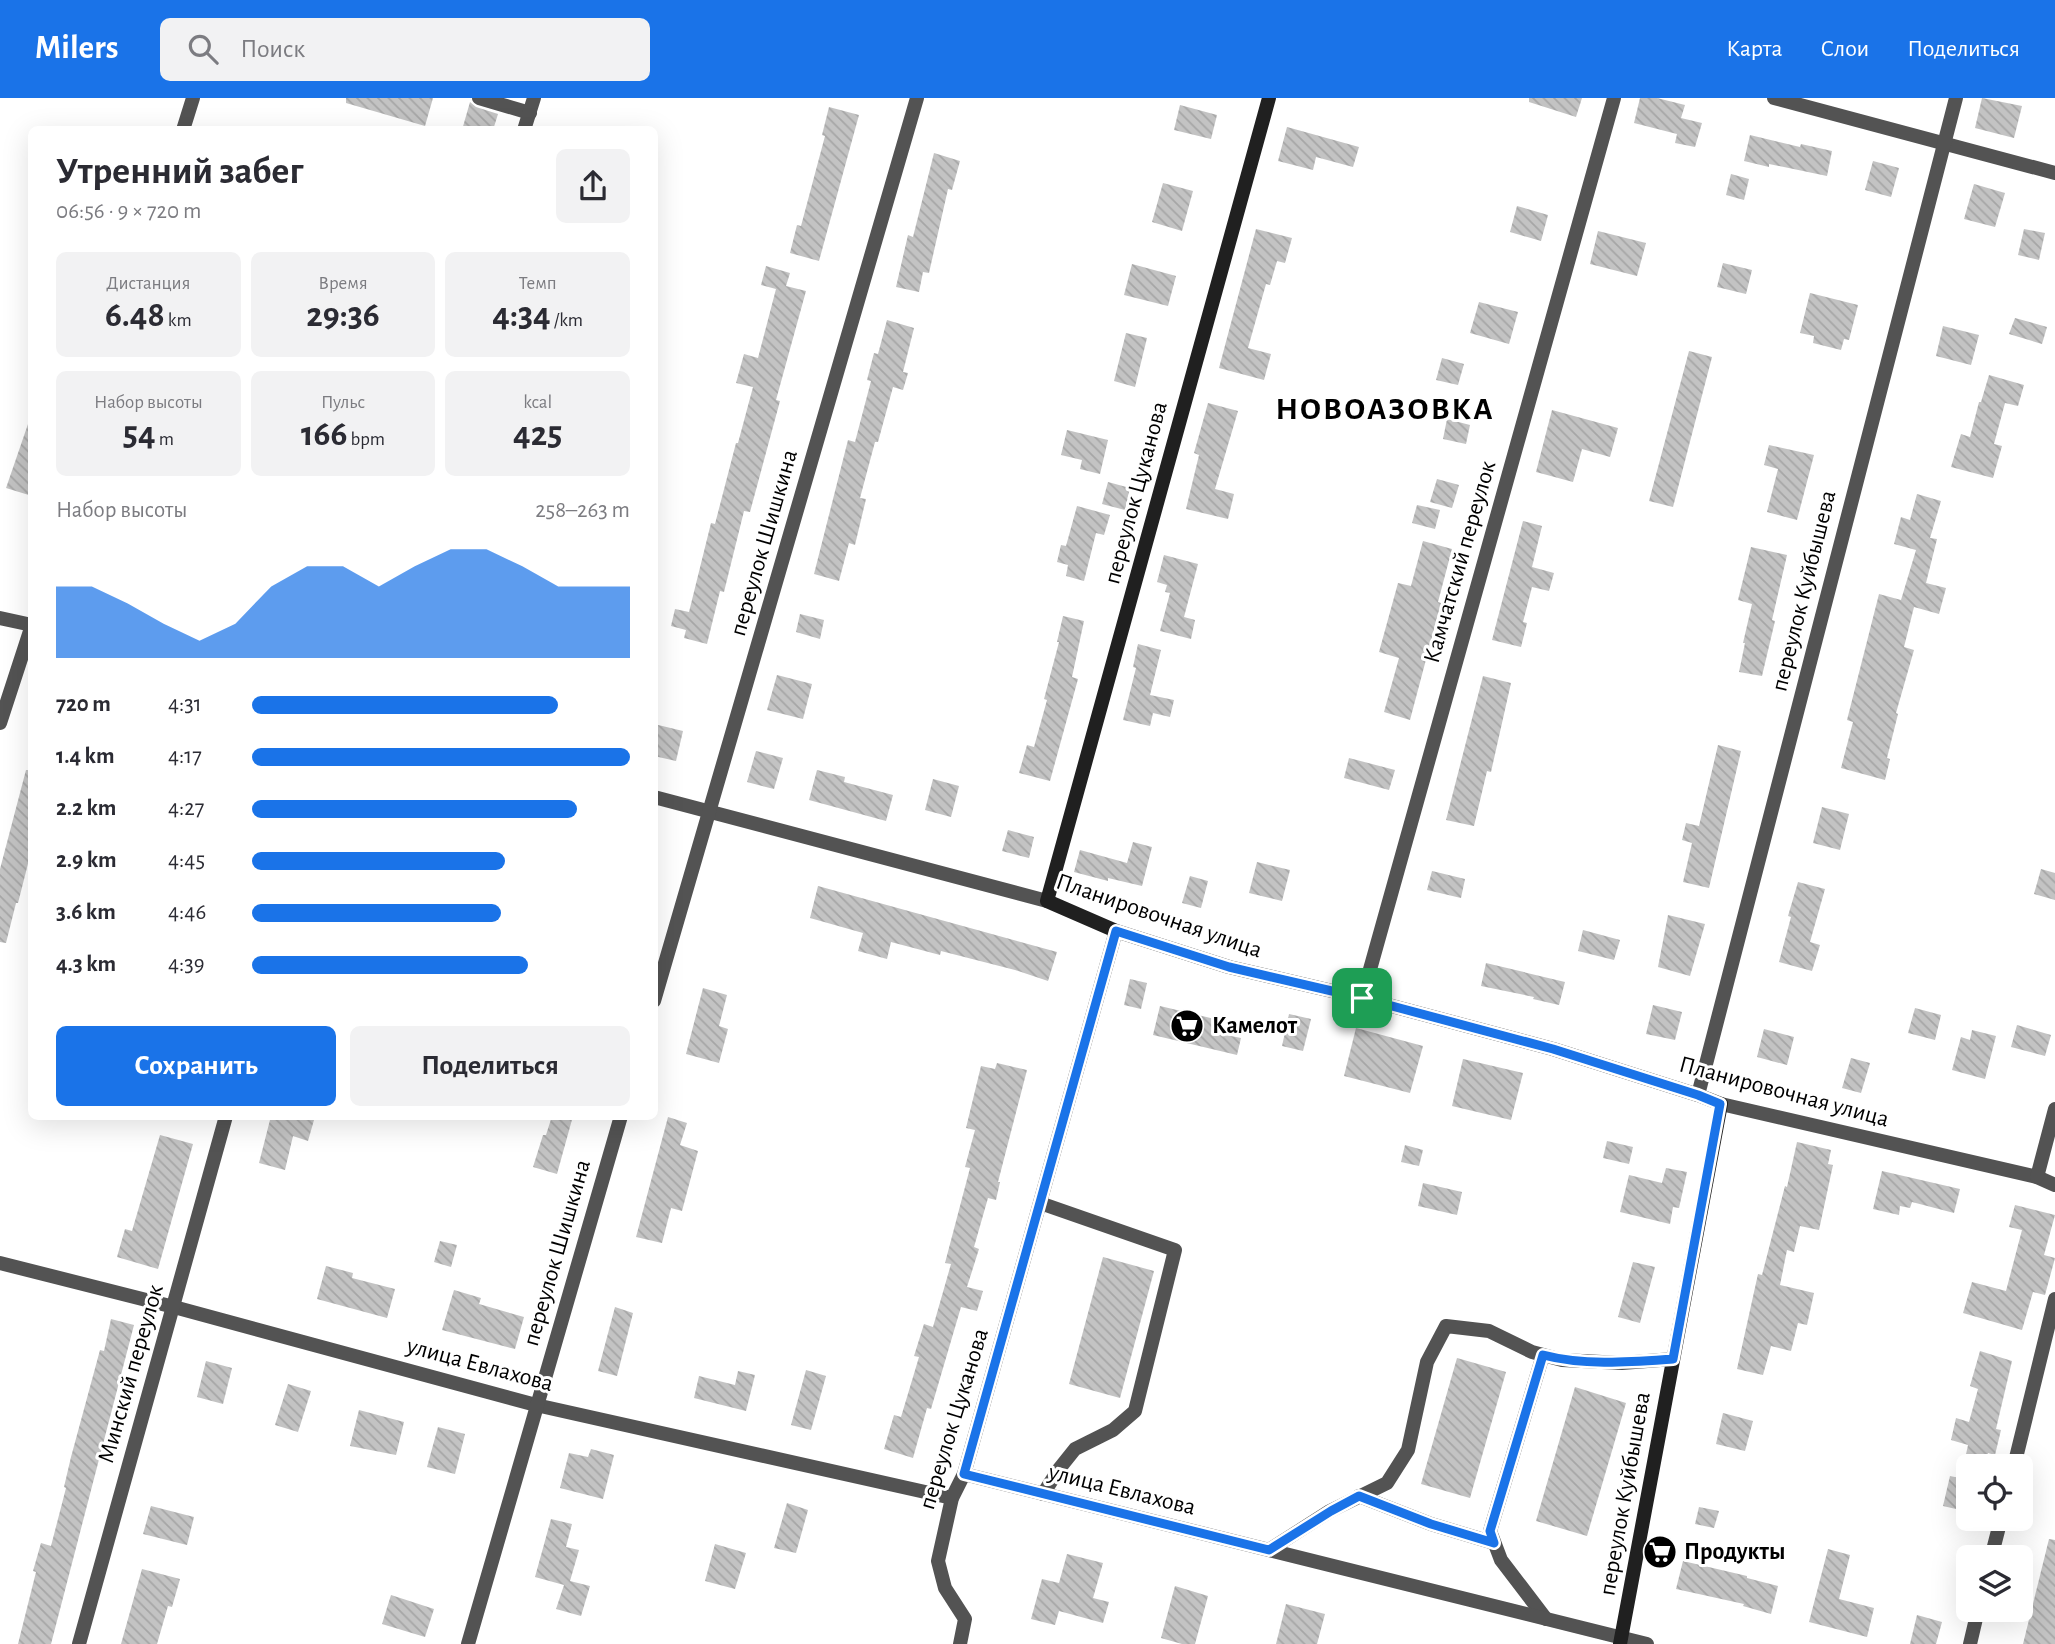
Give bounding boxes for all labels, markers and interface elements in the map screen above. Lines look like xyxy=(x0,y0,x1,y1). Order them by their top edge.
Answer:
search box xyxy=(160,18,650,81)
icon: search xyxy=(184,30,222,68)
text: Milers xyxy=(35,32,118,65)
text: Поиск xyxy=(240,36,305,62)
text: Карта xyxy=(1726,37,1782,61)
text: Слои xyxy=(1820,37,1869,61)
text: Поделиться xyxy=(1907,37,2020,61)
button: share xyxy=(556,149,630,223)
text: Утренний забег xyxy=(56,153,303,191)
text: 06:56 · 9 × 720 m xyxy=(56,200,201,223)
text: Дистанция xyxy=(106,274,190,293)
text: Время xyxy=(318,274,368,293)
text: Темп xyxy=(519,274,557,293)
text: 6.48 xyxy=(105,298,165,333)
text: 29:36 xyxy=(306,298,380,333)
text: 4:34 xyxy=(492,298,551,333)
text: km xyxy=(165,311,192,330)
text: /km xyxy=(551,311,583,330)
text: Набор высоты xyxy=(94,393,203,412)
text: Пульс xyxy=(321,393,365,412)
text: kcal xyxy=(523,393,552,412)
district label: НОВОАЗОВКА xyxy=(1275,393,1495,425)
street label: переулок Цуканова xyxy=(1100,399,1172,587)
text: 54 xyxy=(123,417,156,452)
text: 166 xyxy=(301,417,347,452)
text: 425 xyxy=(513,417,562,452)
text: m xyxy=(156,430,174,449)
text: bpm xyxy=(347,430,385,449)
street label: переулок Шишкина xyxy=(726,447,802,639)
street label: Камчатский переулок xyxy=(1420,458,1500,666)
street label: переулок Куйбышева xyxy=(1767,488,1841,694)
text: Набор высоты xyxy=(56,499,188,522)
text: 258–263 m xyxy=(535,499,630,522)
text: 720 m xyxy=(56,693,111,716)
text: 4:31 xyxy=(168,693,202,716)
text: 1.4 km xyxy=(56,745,115,768)
text: 4:17 xyxy=(168,745,202,768)
text: 2.2 km xyxy=(56,797,116,820)
text: 4:27 xyxy=(168,797,204,820)
text: 2.9 km xyxy=(56,849,117,872)
text: 4:45 xyxy=(168,849,205,872)
street label: Планировочная улица xyxy=(1053,869,1265,963)
text: 3.6 km xyxy=(56,901,116,924)
text: 4:46 xyxy=(168,901,206,924)
text: 4.3 km xyxy=(56,953,116,976)
text: 4:39 xyxy=(168,953,205,976)
pin xyxy=(1332,968,1392,1028)
icon: arrive xyxy=(1343,979,1381,1017)
supermarket icon: Камелот xyxy=(1168,1007,1206,1045)
place label: Камелот xyxy=(1212,1014,1298,1038)
button: Сохранить xyxy=(56,1026,336,1106)
button: Поделиться xyxy=(350,1026,630,1106)
street label: Планировочная улица xyxy=(1676,1052,1892,1132)
street label: переулок Шишкина xyxy=(519,1157,595,1349)
street label: Минский переулок xyxy=(94,1282,168,1466)
street label: переулок Цуканова xyxy=(915,1326,993,1512)
street label: улица Евлахова xyxy=(403,1334,556,1396)
street label: переулок Куйбышева xyxy=(1595,1390,1655,1598)
map controls xyxy=(1956,1454,2033,1622)
button: locate xyxy=(1956,1454,2033,1531)
street label: улица Евлахова xyxy=(1045,1460,1198,1520)
supermarket icon: Продукты xyxy=(1641,1533,1679,1571)
place label: Продукты xyxy=(1684,1540,1785,1564)
button: layers xyxy=(1956,1545,2033,1622)

